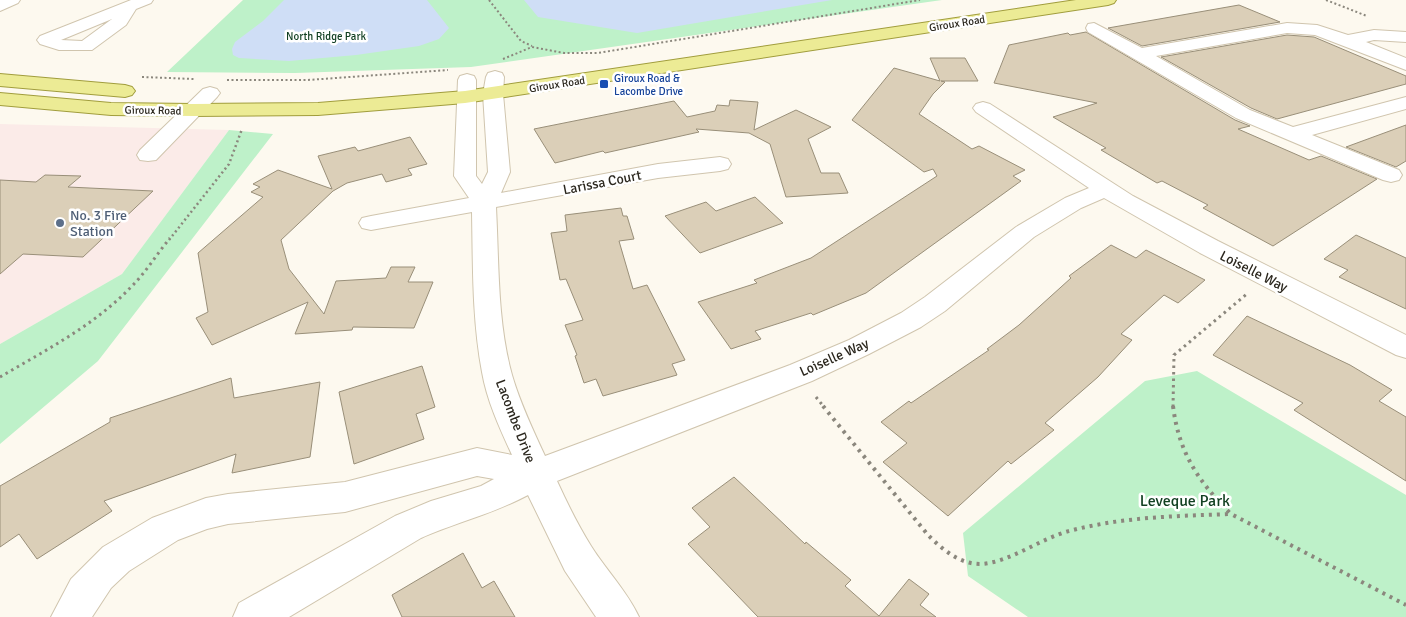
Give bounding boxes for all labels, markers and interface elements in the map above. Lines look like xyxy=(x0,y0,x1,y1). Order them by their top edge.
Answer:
street label: Giroux Road xyxy=(928,13,986,34)
park label: North Ridge Park xyxy=(286,30,366,43)
place label: Giroux Road & Lacombe Drive xyxy=(614,72,683,98)
street label: Giroux Road xyxy=(528,74,586,95)
marker: Giroux Road & Lacombe Drive xyxy=(598,78,610,90)
street label: Giroux Road xyxy=(125,104,182,117)
street label: Larissa Court xyxy=(561,167,643,198)
place label: No. 3 Fire Station xyxy=(70,207,127,240)
marker: No. 3 Fire Station xyxy=(54,217,66,229)
street label: Loiselle Way xyxy=(1217,247,1291,296)
street label: Loiselle Way xyxy=(797,334,872,380)
street label: Lacombe Drive xyxy=(492,377,539,465)
park label: Leveque Park xyxy=(1140,491,1230,511)

